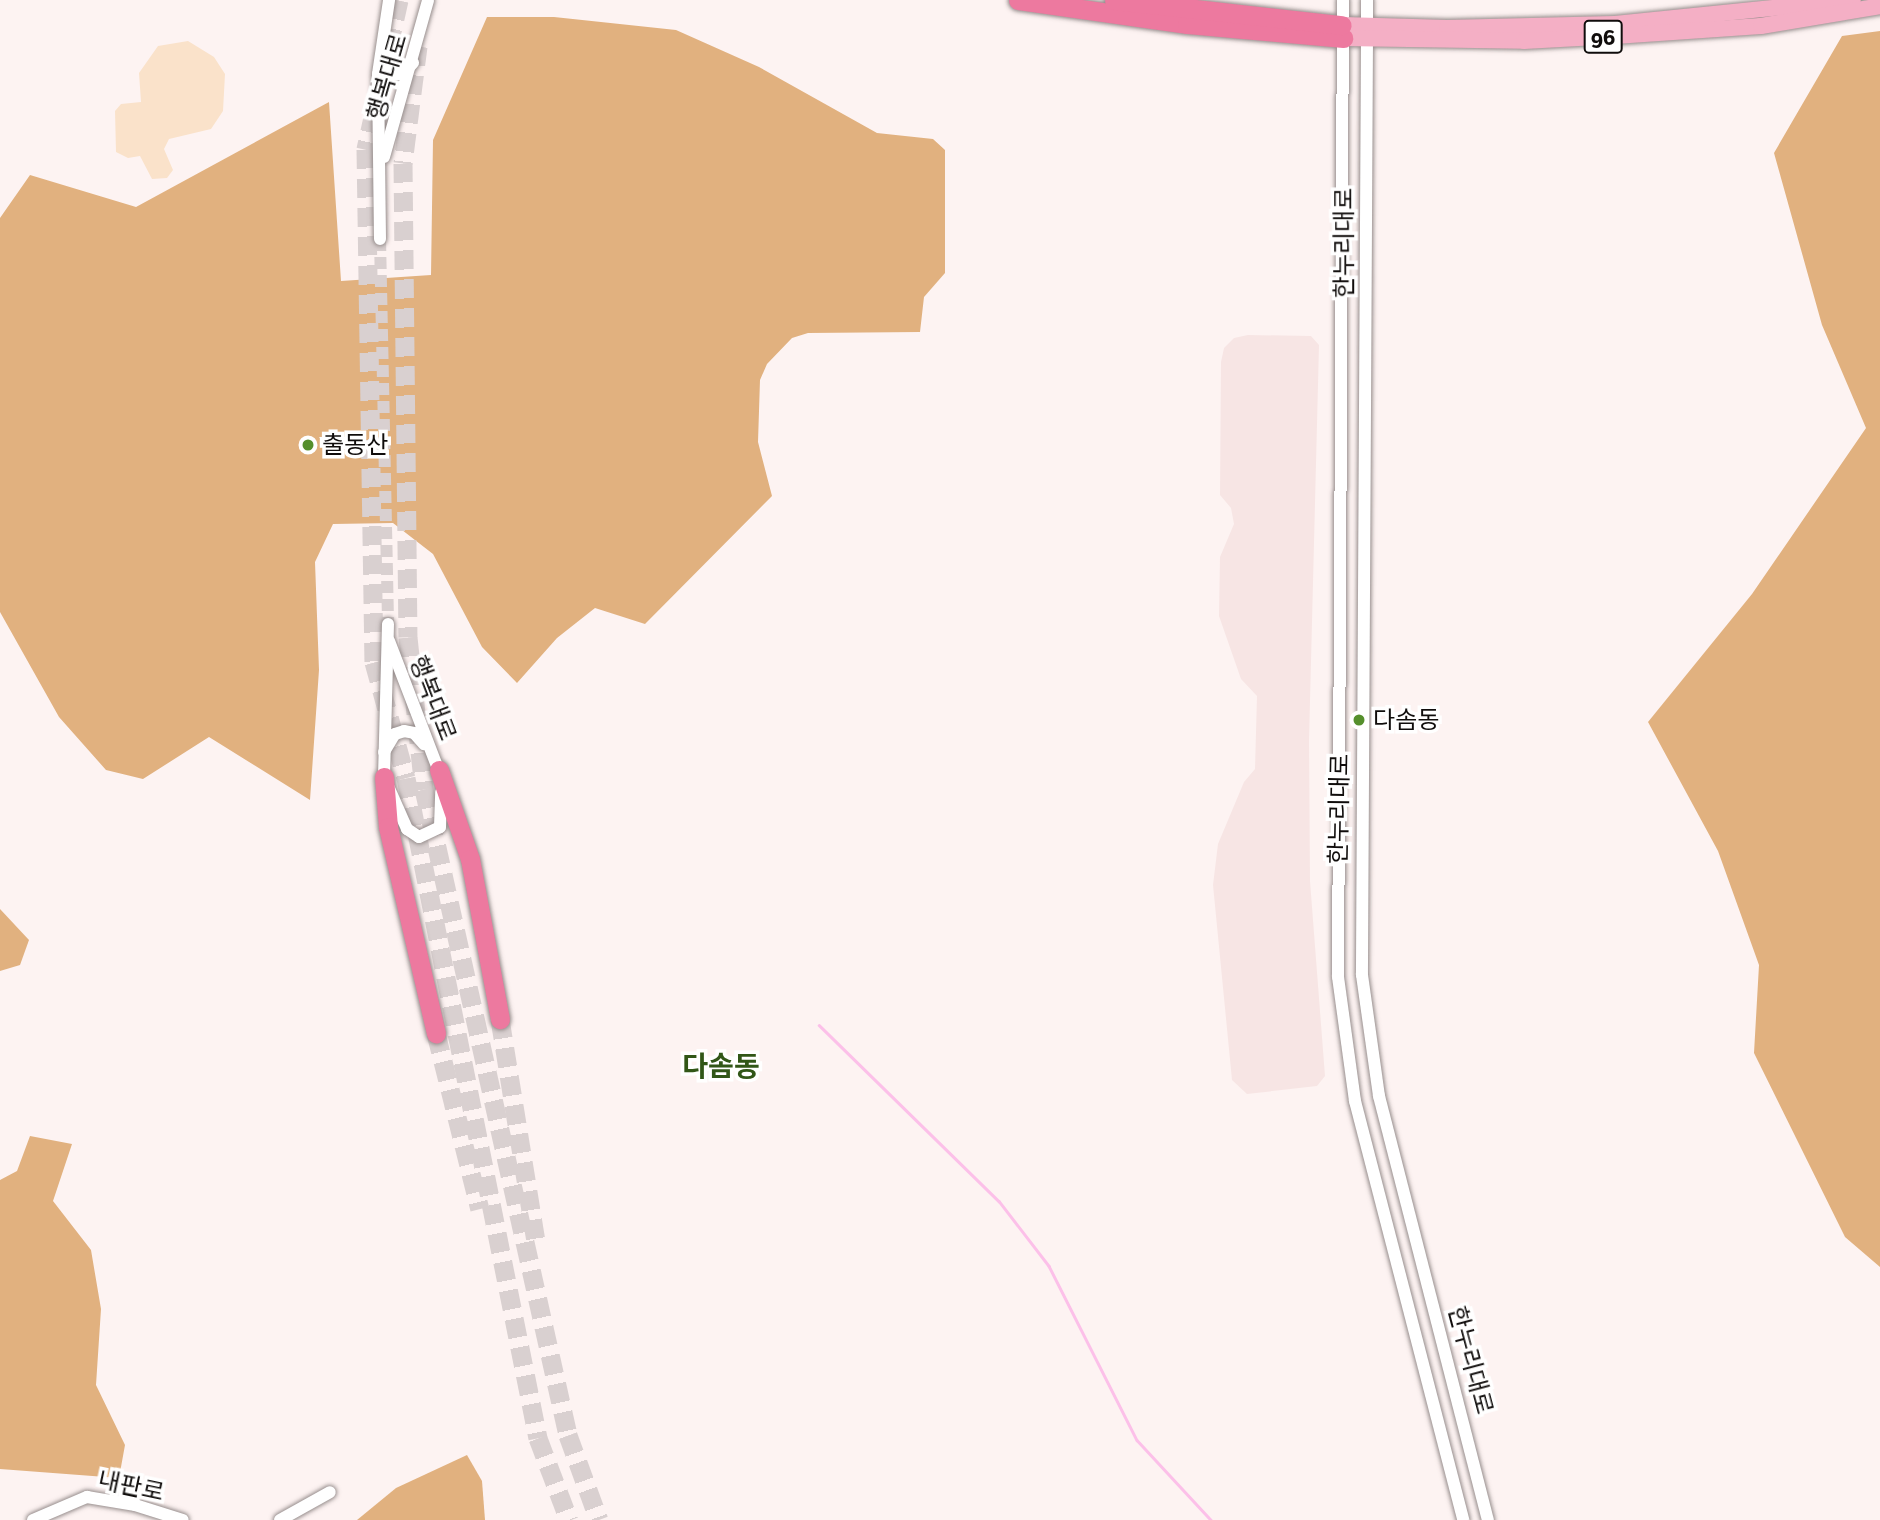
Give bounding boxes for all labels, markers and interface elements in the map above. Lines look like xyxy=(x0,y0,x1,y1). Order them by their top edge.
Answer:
road number: 96 xyxy=(1582,18,1624,56)
street label: 행복대로 xyxy=(361,31,413,123)
street label: 한누리대로 xyxy=(1330,188,1358,298)
place label: 출동산 xyxy=(322,431,388,459)
marker: 출동산 xyxy=(300,437,316,453)
street label: 행복대로 xyxy=(404,652,462,744)
place label: 다솜동 xyxy=(1373,706,1439,734)
marker: 다솜동 xyxy=(1351,712,1367,728)
street label: 한누리대로 xyxy=(1324,754,1354,864)
district label: 다솜동 xyxy=(682,1050,760,1084)
street label: 한누리대로 xyxy=(1443,1303,1499,1417)
street label: 내판로 xyxy=(96,1465,166,1507)

